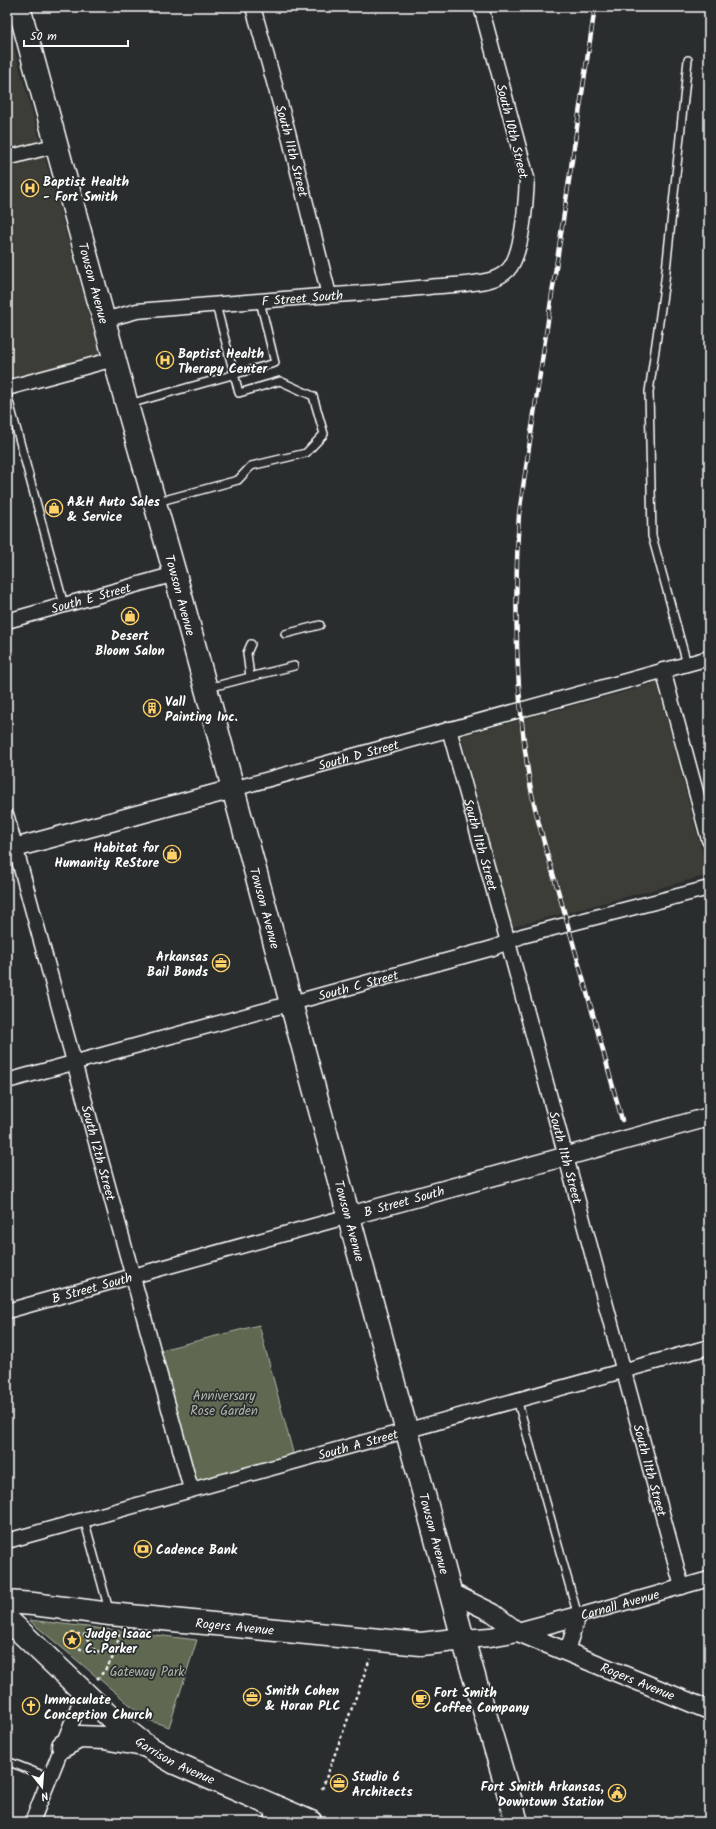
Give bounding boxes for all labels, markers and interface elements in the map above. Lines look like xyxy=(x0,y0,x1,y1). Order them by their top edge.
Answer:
scale bar xyxy=(24,22,128,48)
text: 50 m xyxy=(30,27,57,46)
street label: South 10th Street xyxy=(490,82,534,182)
street label: South 11th Street xyxy=(269,102,313,200)
place label: Baptist Health - Fort Smith xyxy=(43,172,129,208)
hospital icon: Baptist Health - Fort Smith xyxy=(20,178,40,198)
street label: Towson Avenue xyxy=(71,240,114,327)
street label: F Street South xyxy=(261,286,344,313)
place label: Baptist Health Therapy Center xyxy=(178,344,269,380)
hospital icon: Baptist Health Therapy Center xyxy=(155,350,175,370)
place label: A&H Auto Sales & Service xyxy=(67,492,160,528)
shop icon: A&H Auto Sales & Service xyxy=(44,498,64,518)
street label: Towson Avenue xyxy=(158,552,200,639)
street label: South E Street xyxy=(49,578,134,620)
shop icon: Desert Bloom Salon xyxy=(120,606,140,626)
place label: Desert Bloom Salon xyxy=(95,626,165,662)
place label: Vall Painting Inc. xyxy=(165,692,238,728)
building icon: Vall Painting Inc. xyxy=(142,698,162,718)
street label: South D Street xyxy=(316,735,402,777)
street label: South 11th Street xyxy=(457,797,503,894)
place label: Habitat for Humanity ReStore xyxy=(55,838,160,874)
shop icon: Habitat for Humanity ReStore xyxy=(162,844,182,864)
street label: Towson Avenue xyxy=(243,865,285,952)
place label: Arkansas Bail Bonds xyxy=(147,947,208,983)
office icon: Arkansas Bail Bonds xyxy=(211,953,231,973)
street label: South C Street xyxy=(316,965,402,1007)
street label: South 12th Street xyxy=(74,1103,121,1204)
street label: South 11th Street xyxy=(542,1109,587,1207)
street label: Towson Avenue xyxy=(327,1178,370,1264)
street label: B Street South xyxy=(362,1181,447,1223)
street label: B Street South xyxy=(50,1268,135,1310)
park label: Anniversary Rose Garden xyxy=(190,1386,258,1422)
street label: South 11th Street xyxy=(627,1422,672,1520)
street label: South A Street xyxy=(316,1424,402,1467)
street label: Towson Avenue xyxy=(412,1491,454,1577)
bank icon: Cadence Bank xyxy=(133,1539,153,1559)
place label: Cadence Bank xyxy=(156,1540,238,1561)
street label: Carnall Avenue xyxy=(578,1584,662,1627)
street label: Rogers Avenue xyxy=(194,1613,275,1642)
place label: Judge Isaac C. Parker xyxy=(85,1624,152,1660)
place icon: Judge Isaac C. Parker xyxy=(62,1630,82,1650)
street label: Rogers Avenue xyxy=(597,1658,678,1707)
park label: Gateway Park xyxy=(110,1662,185,1683)
place label: Smith Cohen & Horan PLC xyxy=(265,1681,340,1717)
place label: Fort Smith Coffee Company xyxy=(434,1683,529,1719)
office icon: Smith Cohen & Horan PLC xyxy=(242,1687,262,1707)
cafe icon: Fort Smith Coffee Company xyxy=(411,1689,431,1709)
place label: Immaculate Conception Church xyxy=(44,1690,152,1726)
church icon: Immaculate Conception Church xyxy=(21,1696,41,1716)
street label: Garrison Avenue xyxy=(130,1732,218,1791)
north arrow xyxy=(22,1767,62,1807)
place label: Studio 6 Architects xyxy=(352,1767,412,1803)
office icon: Studio 6 Architects xyxy=(329,1773,349,1793)
place label: Fort Smith Arkansas, Downtown Station xyxy=(481,1777,604,1813)
public building icon: Fort Smith Arkansas, Downtown Station xyxy=(607,1783,627,1803)
text: N xyxy=(39,1786,51,1805)

